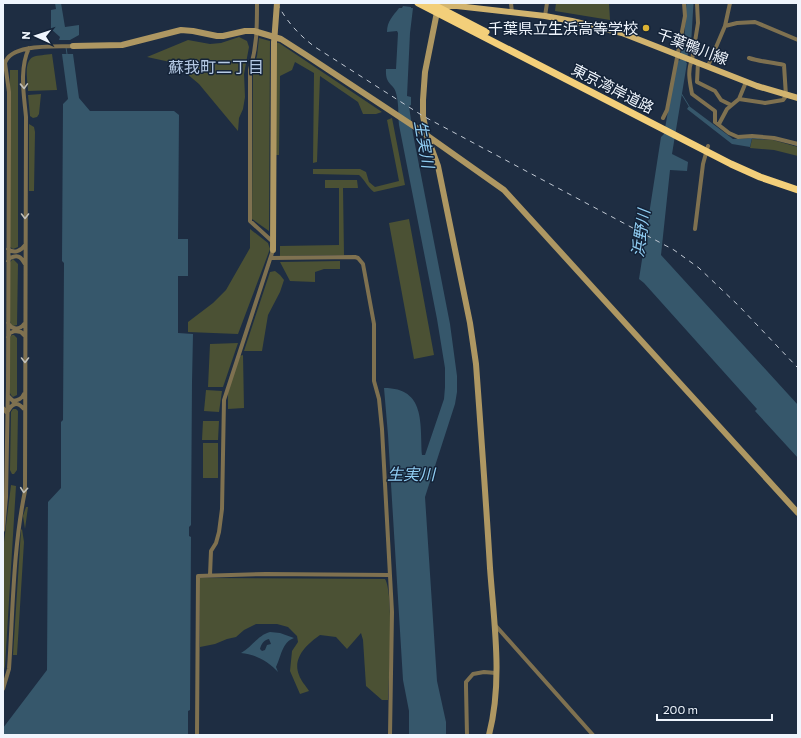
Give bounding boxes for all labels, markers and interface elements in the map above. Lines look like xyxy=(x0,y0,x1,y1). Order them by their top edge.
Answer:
north arrow xyxy=(16,16,56,56)
place label: 千葉県立生浜高等学校 xyxy=(488,19,638,37)
marker: 千葉県立生浜高等学校 xyxy=(641,23,651,33)
street label: 千葉鴨川線 xyxy=(655,24,731,68)
text: N xyxy=(19,31,32,40)
district label: 蘇我町二丁目 xyxy=(168,57,264,76)
street label: 東京湾岸道路 xyxy=(569,60,657,116)
one-way arrow xyxy=(19,83,28,89)
water label: 生実川 xyxy=(411,119,439,171)
water label: 浜野川 xyxy=(627,206,653,258)
one-way arrow xyxy=(21,213,29,219)
one-way arrow xyxy=(21,357,29,363)
water label: 生実川 xyxy=(387,464,437,483)
one-way arrow xyxy=(20,487,29,493)
scale bar xyxy=(657,696,772,722)
text: 200 m xyxy=(663,702,698,716)

